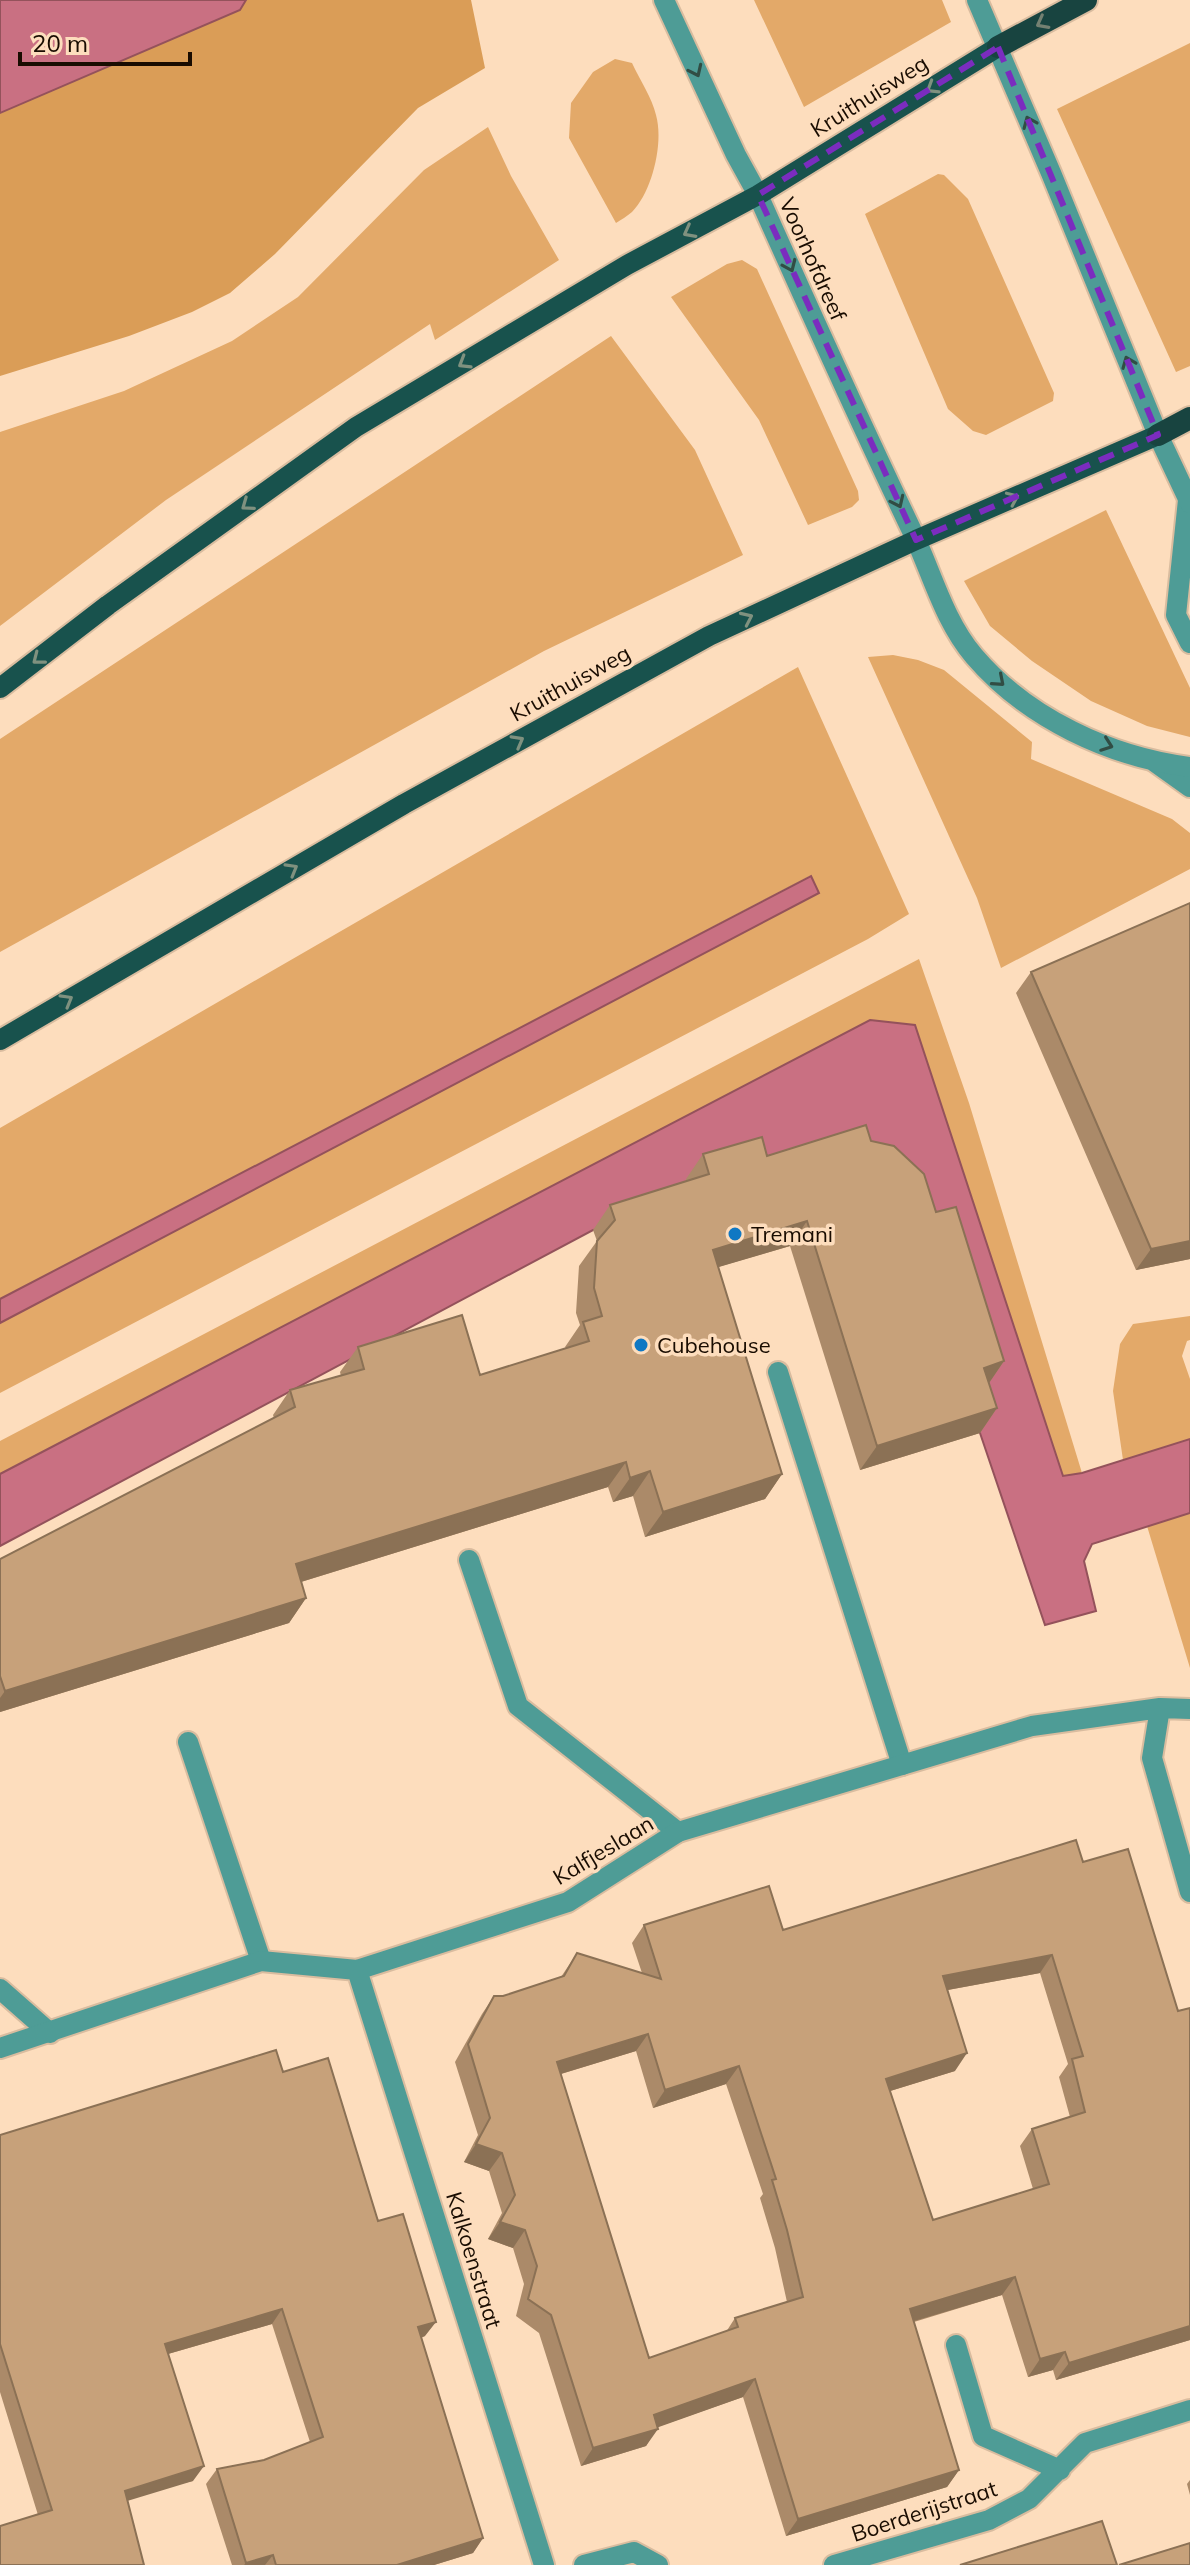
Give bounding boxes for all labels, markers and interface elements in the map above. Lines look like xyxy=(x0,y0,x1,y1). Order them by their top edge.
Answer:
one-way arrow xyxy=(1036,14,1051,29)
scale bar xyxy=(20,16,190,66)
text: 20 m xyxy=(32,28,88,58)
street label: Kruithuisweg xyxy=(805,49,933,143)
one-way arrow xyxy=(686,63,702,77)
one-way arrow xyxy=(926,78,941,93)
one-way arrow xyxy=(1023,116,1039,130)
street label: Voorhofdreef xyxy=(773,193,853,326)
one-way arrow xyxy=(683,222,697,238)
one-way arrow xyxy=(780,258,796,272)
one-way arrow xyxy=(458,353,473,368)
one-way arrow xyxy=(1122,356,1138,370)
one-way arrow xyxy=(1005,491,1019,507)
one-way arrow xyxy=(888,494,904,509)
one-way arrow xyxy=(242,496,256,510)
one-way arrow xyxy=(739,612,754,628)
street label: Kruithuisweg xyxy=(505,638,635,728)
one-way arrow xyxy=(32,650,47,664)
one-way arrow xyxy=(990,671,1005,686)
one-way arrow xyxy=(509,735,524,751)
one-way arrow xyxy=(1099,735,1113,751)
one-way arrow xyxy=(283,863,298,879)
one-way arrow xyxy=(58,994,73,1010)
place label: Tremani xyxy=(751,1220,833,1248)
marker: Tremani xyxy=(726,1225,744,1243)
place label: Cubehouse xyxy=(657,1331,771,1359)
marker: Cubehouse xyxy=(632,1336,650,1354)
street label: Kalfjeslaan xyxy=(548,1809,658,1891)
street label: Kalkoenstraat xyxy=(440,2188,508,2332)
street label: Boerderijstraat xyxy=(848,2474,1001,2548)

